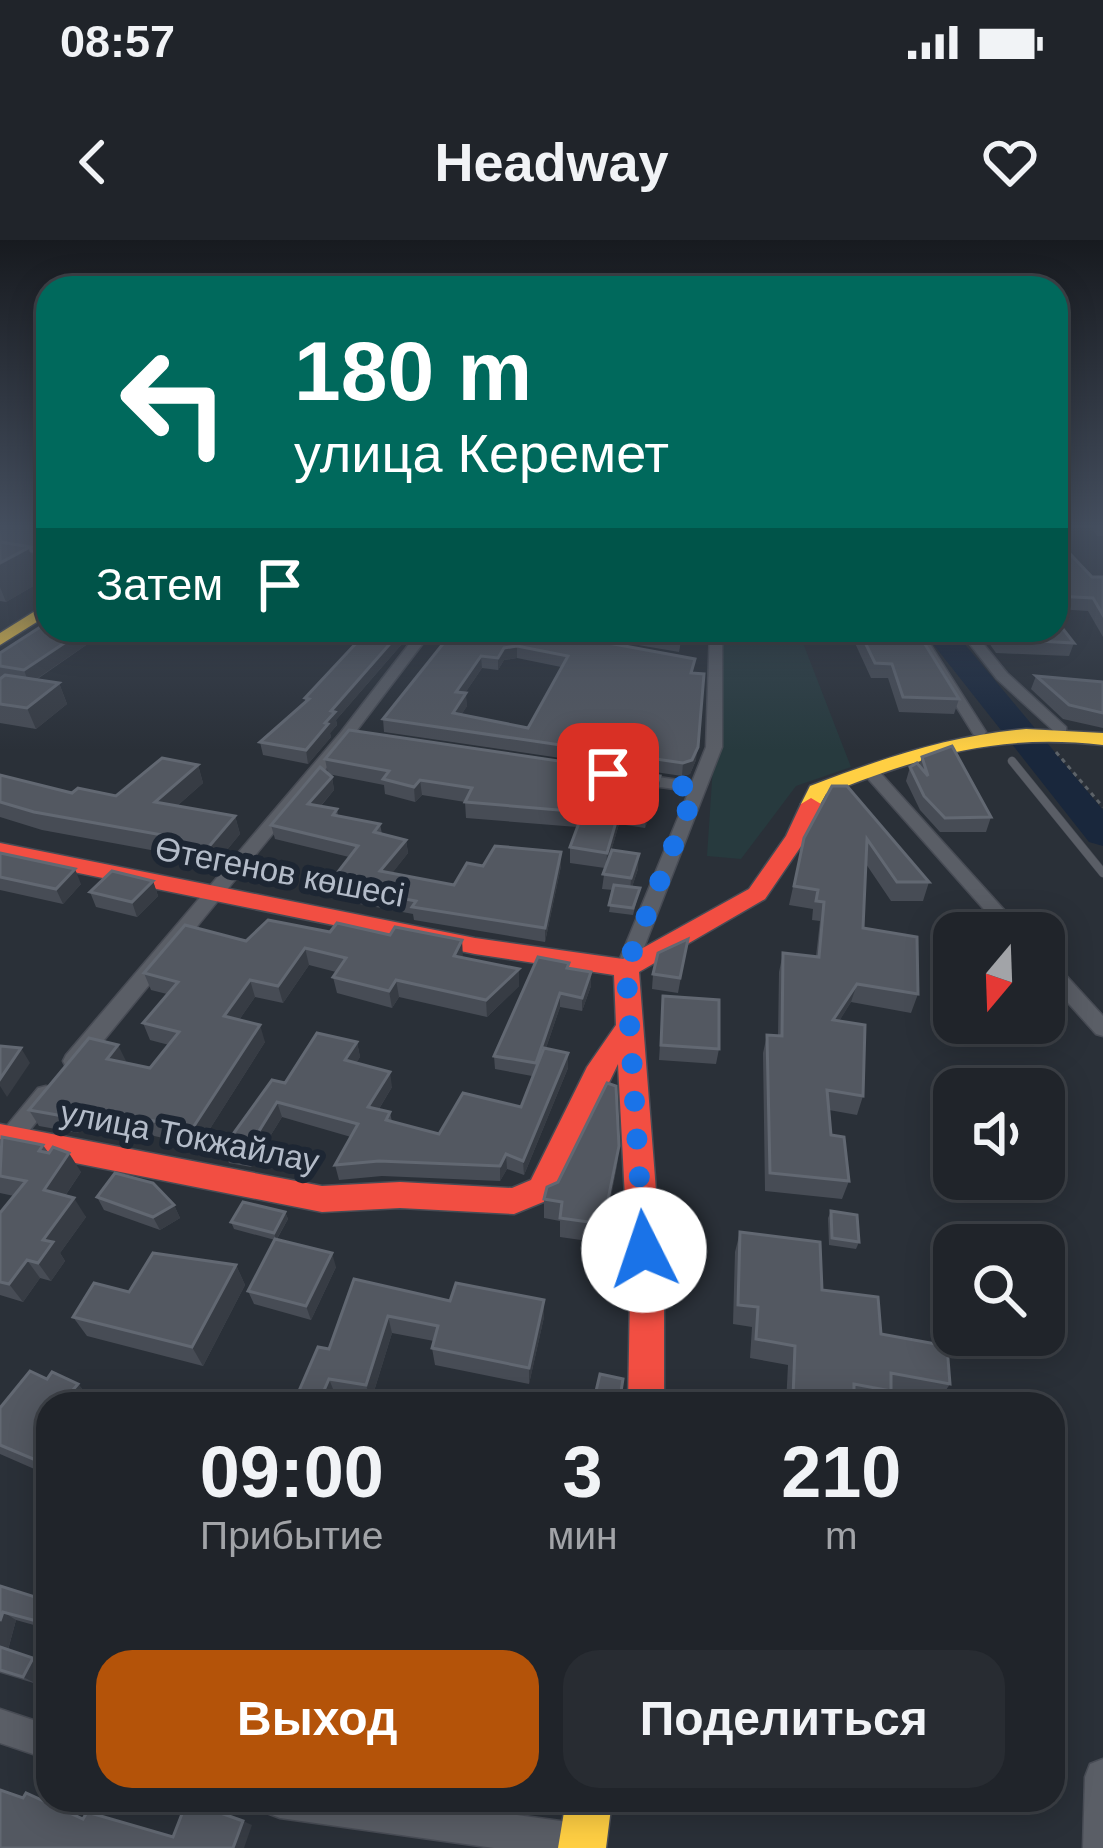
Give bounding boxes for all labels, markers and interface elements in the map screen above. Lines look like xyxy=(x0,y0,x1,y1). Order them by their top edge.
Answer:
text: 08:57 xyxy=(60,16,175,67)
icon: back xyxy=(60,129,126,195)
icon: heart xyxy=(977,129,1043,195)
text: Headway xyxy=(434,132,669,192)
icon: left xyxy=(96,324,252,480)
text: 180 m xyxy=(294,324,532,418)
text: улица Керемет xyxy=(294,423,669,483)
icon: arrive xyxy=(247,552,313,618)
text: Затем xyxy=(96,559,223,610)
pin xyxy=(557,723,659,825)
icon: arrive xyxy=(575,741,641,807)
street label: Өтегенов көшесі xyxy=(152,829,408,914)
north arrow xyxy=(933,912,1065,1044)
map controls xyxy=(933,912,1065,1356)
button: sound xyxy=(933,1068,1065,1200)
street label: улица Токжайлау xyxy=(57,1093,323,1180)
position arrow xyxy=(581,1187,707,1313)
button: search xyxy=(933,1224,1065,1356)
text: 09:00 xyxy=(200,1432,384,1512)
text: 3 xyxy=(562,1432,603,1512)
text: 210 xyxy=(781,1432,901,1512)
text: Прибытие xyxy=(200,1514,383,1557)
text: мин xyxy=(547,1514,618,1557)
text: m xyxy=(825,1514,858,1557)
button: Выход xyxy=(96,1650,539,1788)
button: Поделиться xyxy=(563,1650,1005,1788)

